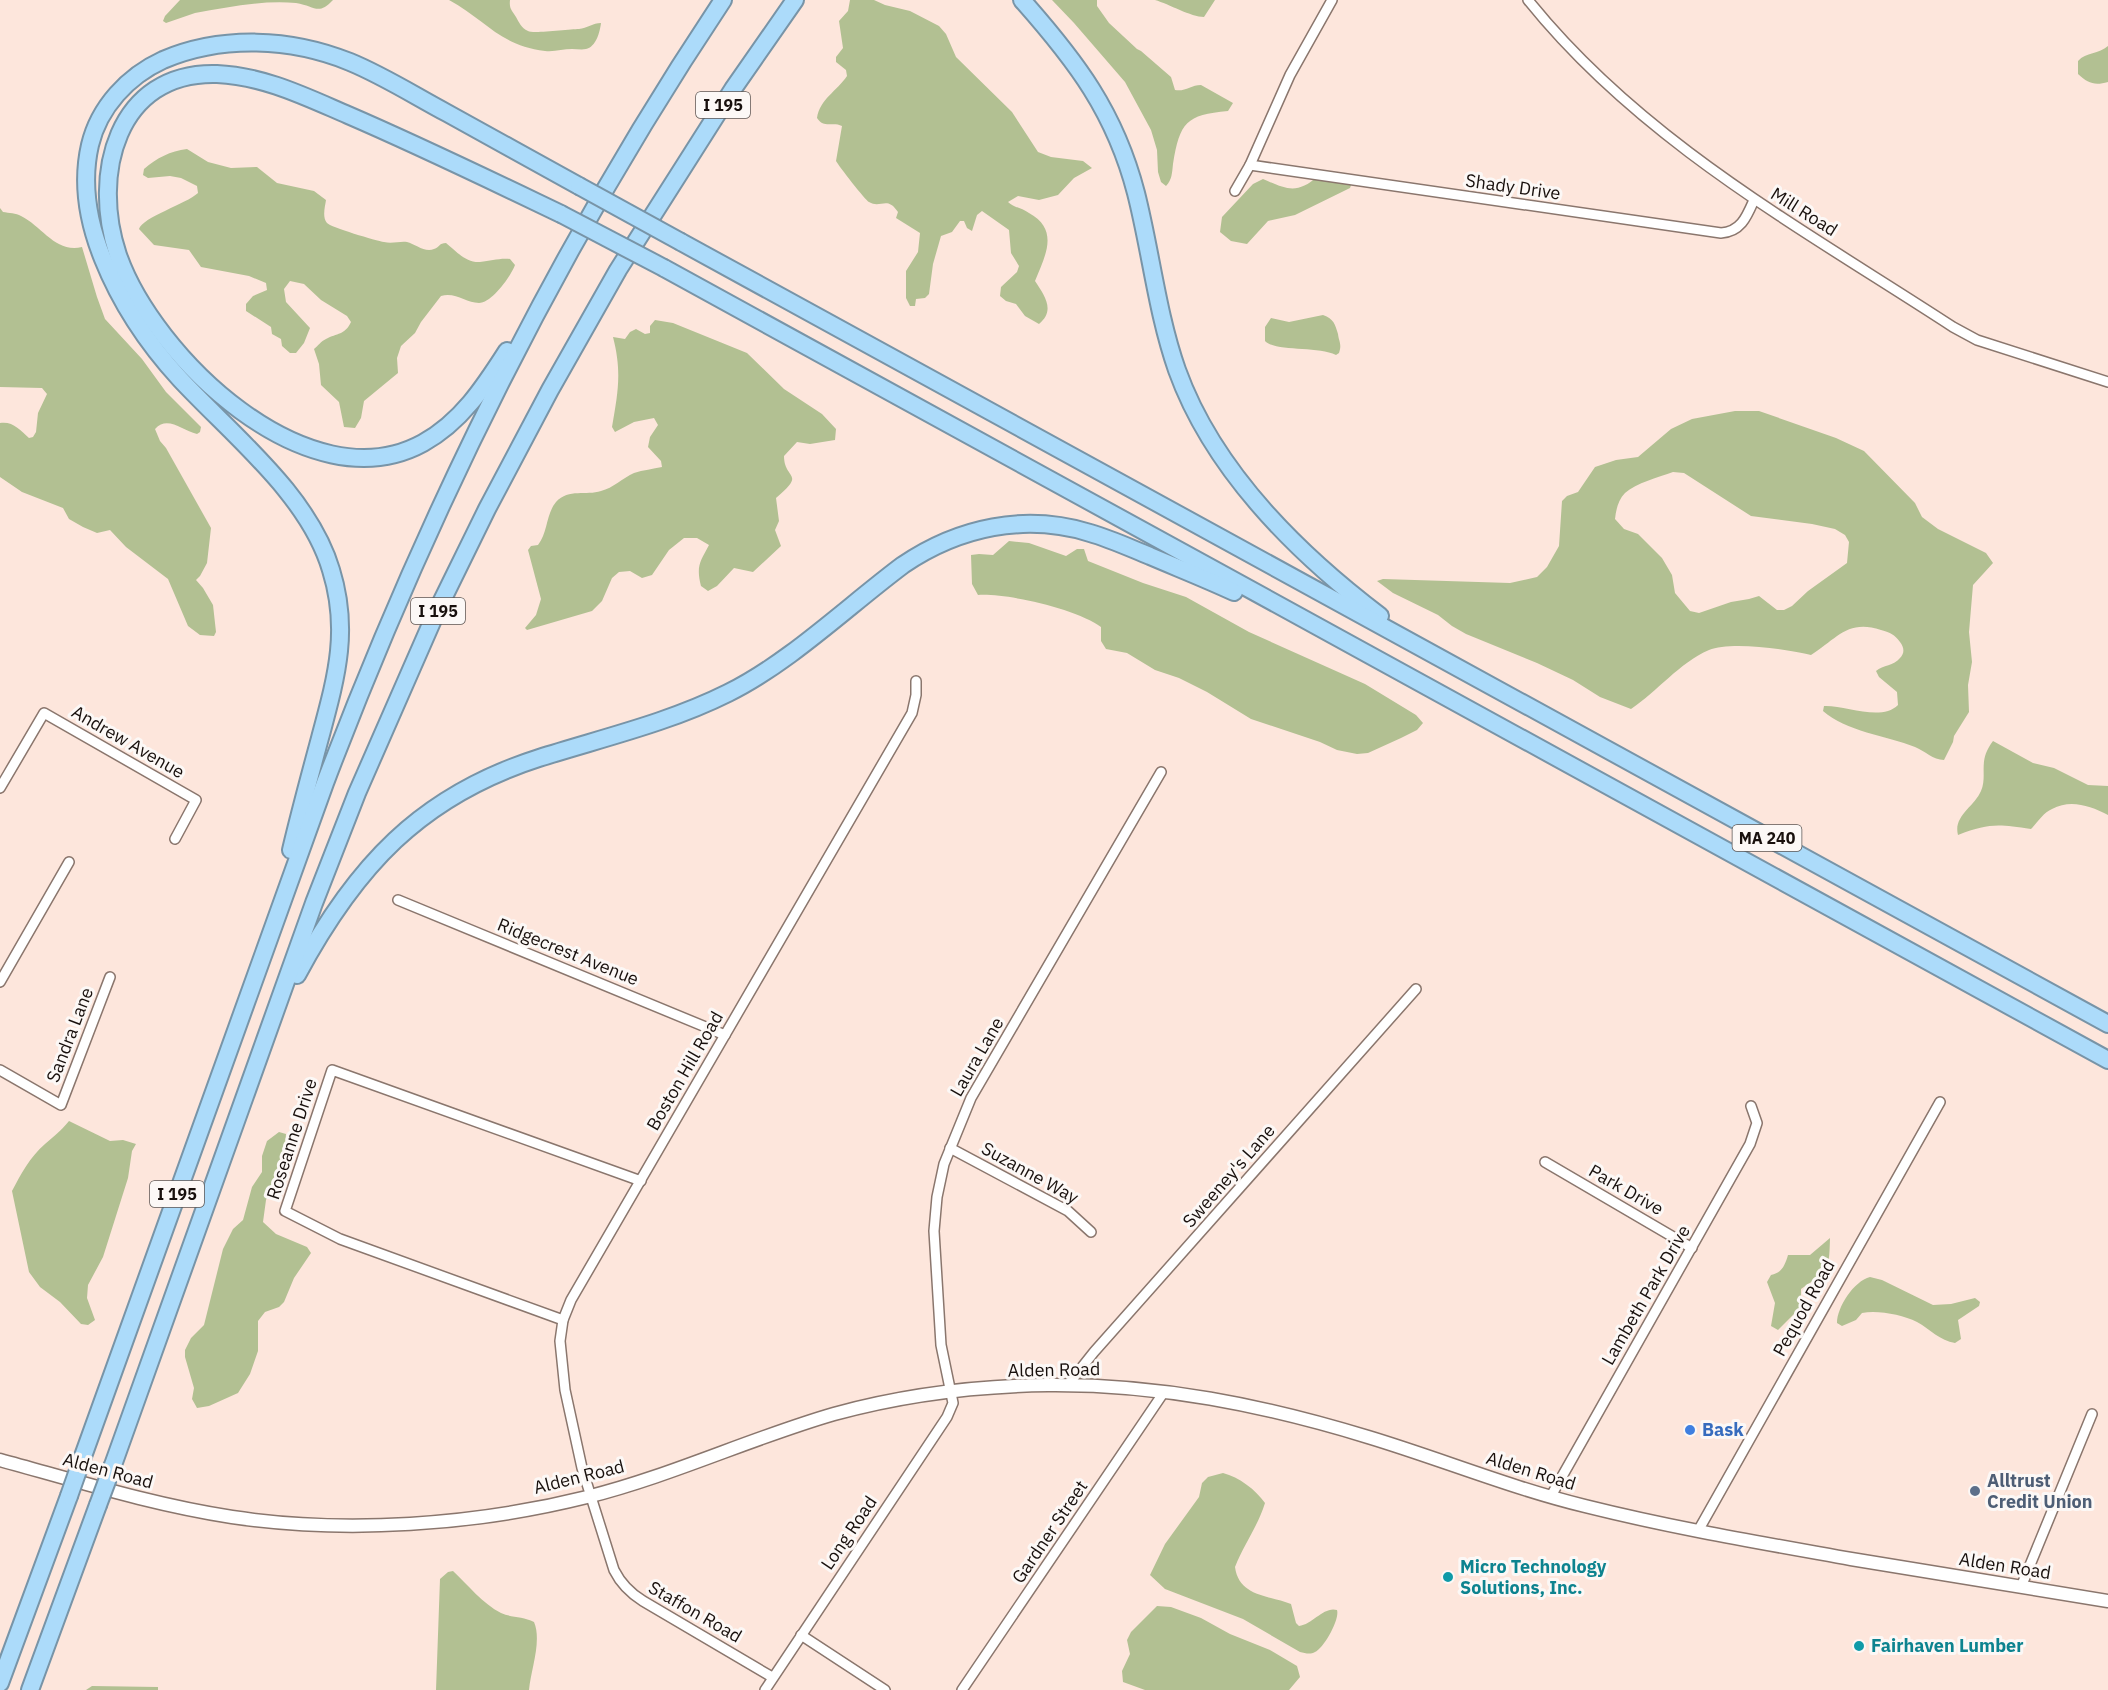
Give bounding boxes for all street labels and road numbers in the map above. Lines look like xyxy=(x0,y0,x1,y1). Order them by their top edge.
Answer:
road number: I 195 xyxy=(696,92,750,118)
street label: Shady Drive xyxy=(1464,168,1562,205)
street label: Mill Road xyxy=(1767,182,1842,241)
road number: I 195 xyxy=(411,598,465,624)
street label: Andrew Avenue xyxy=(68,700,189,783)
road number: MA 240 xyxy=(1732,825,1802,851)
street label: Ridgecrest Avenue xyxy=(494,913,642,990)
street label: Sandra Lane xyxy=(41,984,98,1086)
street label: Boston Hill Road xyxy=(641,1007,728,1134)
street label: Laura Lane xyxy=(945,1013,1009,1101)
street label: Roseanne Drive xyxy=(261,1075,322,1202)
street label: Sweeney's Lane xyxy=(1177,1119,1280,1232)
street label: Suzanne Way xyxy=(978,1136,1083,1209)
street label: Park Drive xyxy=(1585,1159,1668,1220)
road number: I 195 xyxy=(150,1181,204,1207)
street label: Lambeth Park Drive xyxy=(1596,1221,1695,1369)
street label: Pequod Road xyxy=(1768,1255,1840,1360)
street label: Alden Road xyxy=(1007,1357,1100,1382)
street label: Alden Road xyxy=(1483,1446,1579,1495)
street label: Alden Road xyxy=(60,1447,156,1494)
street label: Alden Road xyxy=(531,1454,627,1499)
street label: Gardner Street xyxy=(1007,1476,1093,1588)
street label: Long Road xyxy=(815,1491,882,1574)
street label: Alden Road xyxy=(1958,1547,2053,1584)
street label: Staffon Road xyxy=(645,1576,746,1648)

